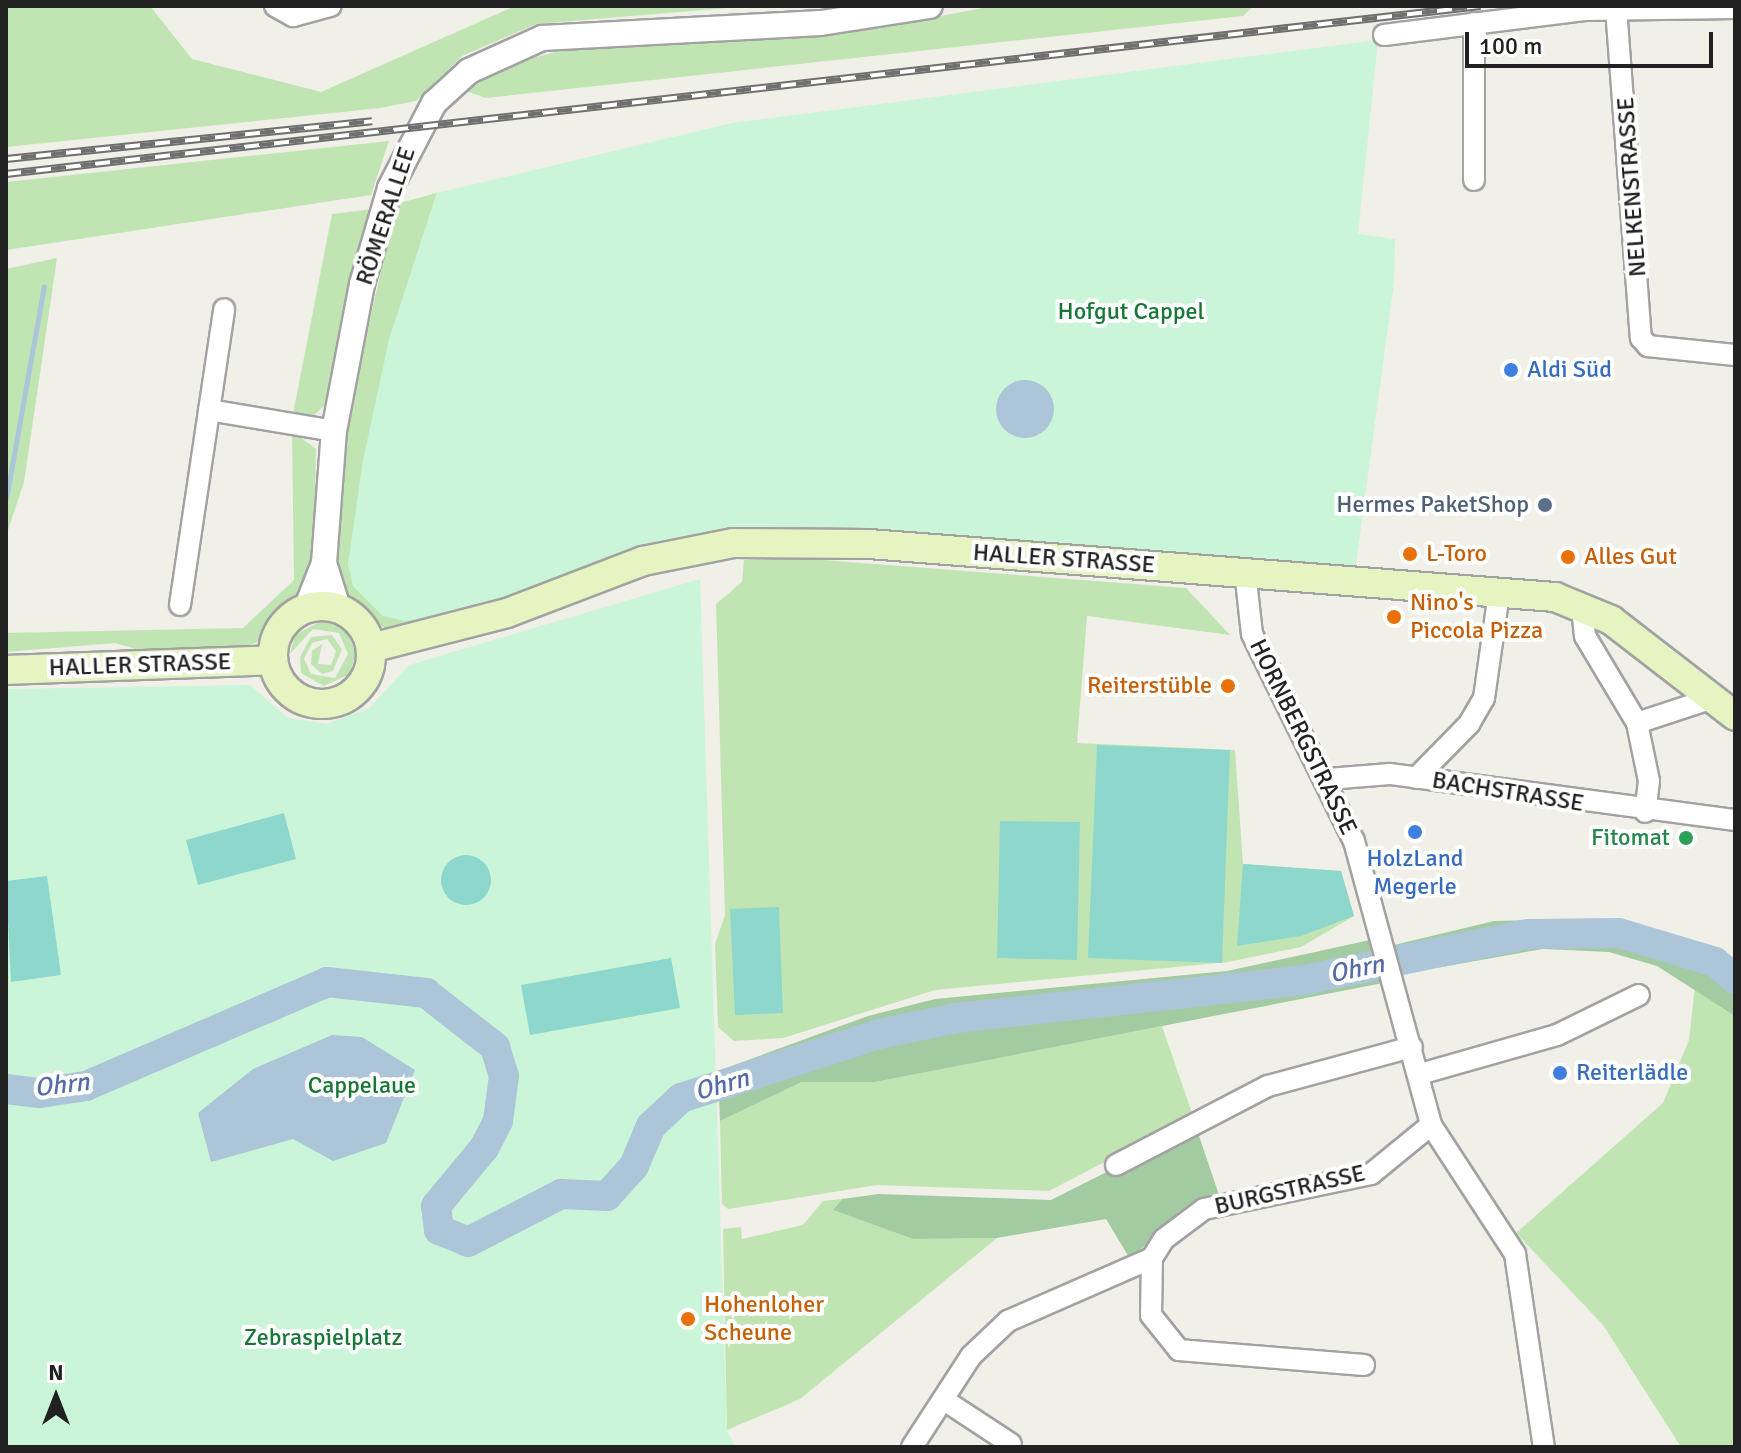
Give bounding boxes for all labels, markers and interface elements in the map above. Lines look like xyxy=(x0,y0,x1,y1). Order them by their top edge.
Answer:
scale bar xyxy=(1469,16,1717,66)
text: 100 m xyxy=(1479,31,1542,61)
street label: NELKENSTRASSE xyxy=(1611,96,1653,278)
street label: RÖMERALLEE xyxy=(350,143,422,289)
park label: Hofgut Cappel xyxy=(1058,298,1204,326)
place label: Aldi Süd xyxy=(1527,356,1612,384)
marker: Aldi Süd xyxy=(1502,361,1520,379)
place label: Hermes PaketShop xyxy=(1336,491,1529,519)
marker: Hermes PaketShop xyxy=(1536,496,1554,514)
street label: HALLER STRASSE xyxy=(972,538,1156,580)
place label: L-Toro xyxy=(1426,540,1487,568)
place label: Alles Gut xyxy=(1584,543,1677,571)
marker: L-Toro xyxy=(1401,545,1419,563)
marker: Alles Gut xyxy=(1559,548,1577,566)
place label: Nino's Piccola Pizza xyxy=(1410,589,1543,645)
marker: Nino's Piccola Pizza xyxy=(1385,608,1403,626)
street label: HORNBERGSTRASSE xyxy=(1243,634,1363,840)
street label: HALLER STRASSE xyxy=(48,647,232,683)
place label: Reiterstüble xyxy=(1087,672,1212,700)
marker: Reiterstüble xyxy=(1219,677,1237,695)
street label: BACHSTRASSE xyxy=(1430,766,1586,818)
marker: HolzLand Megerle xyxy=(1406,823,1424,841)
place label: Fitomat xyxy=(1591,824,1670,852)
marker: Fitomat xyxy=(1677,829,1695,847)
place label: HolzLand Megerle xyxy=(1366,845,1464,901)
water label: Ohrn xyxy=(1327,949,1387,991)
place label: Reiterlädle xyxy=(1576,1059,1688,1087)
water label: Ohrn xyxy=(691,1063,753,1109)
marker: Reiterlädle xyxy=(1551,1064,1569,1082)
water label: Ohrn xyxy=(33,1067,91,1105)
park label: Cappelaue xyxy=(308,1072,416,1100)
street label: BURGSTRASSE xyxy=(1212,1159,1368,1221)
place label: Hohenloher Scheune xyxy=(704,1291,824,1347)
marker: Hohenloher Scheune xyxy=(679,1310,697,1328)
park label: Zebraspielplatz xyxy=(244,1324,402,1352)
north arrow xyxy=(16,1357,96,1437)
text: N xyxy=(48,1359,64,1386)

